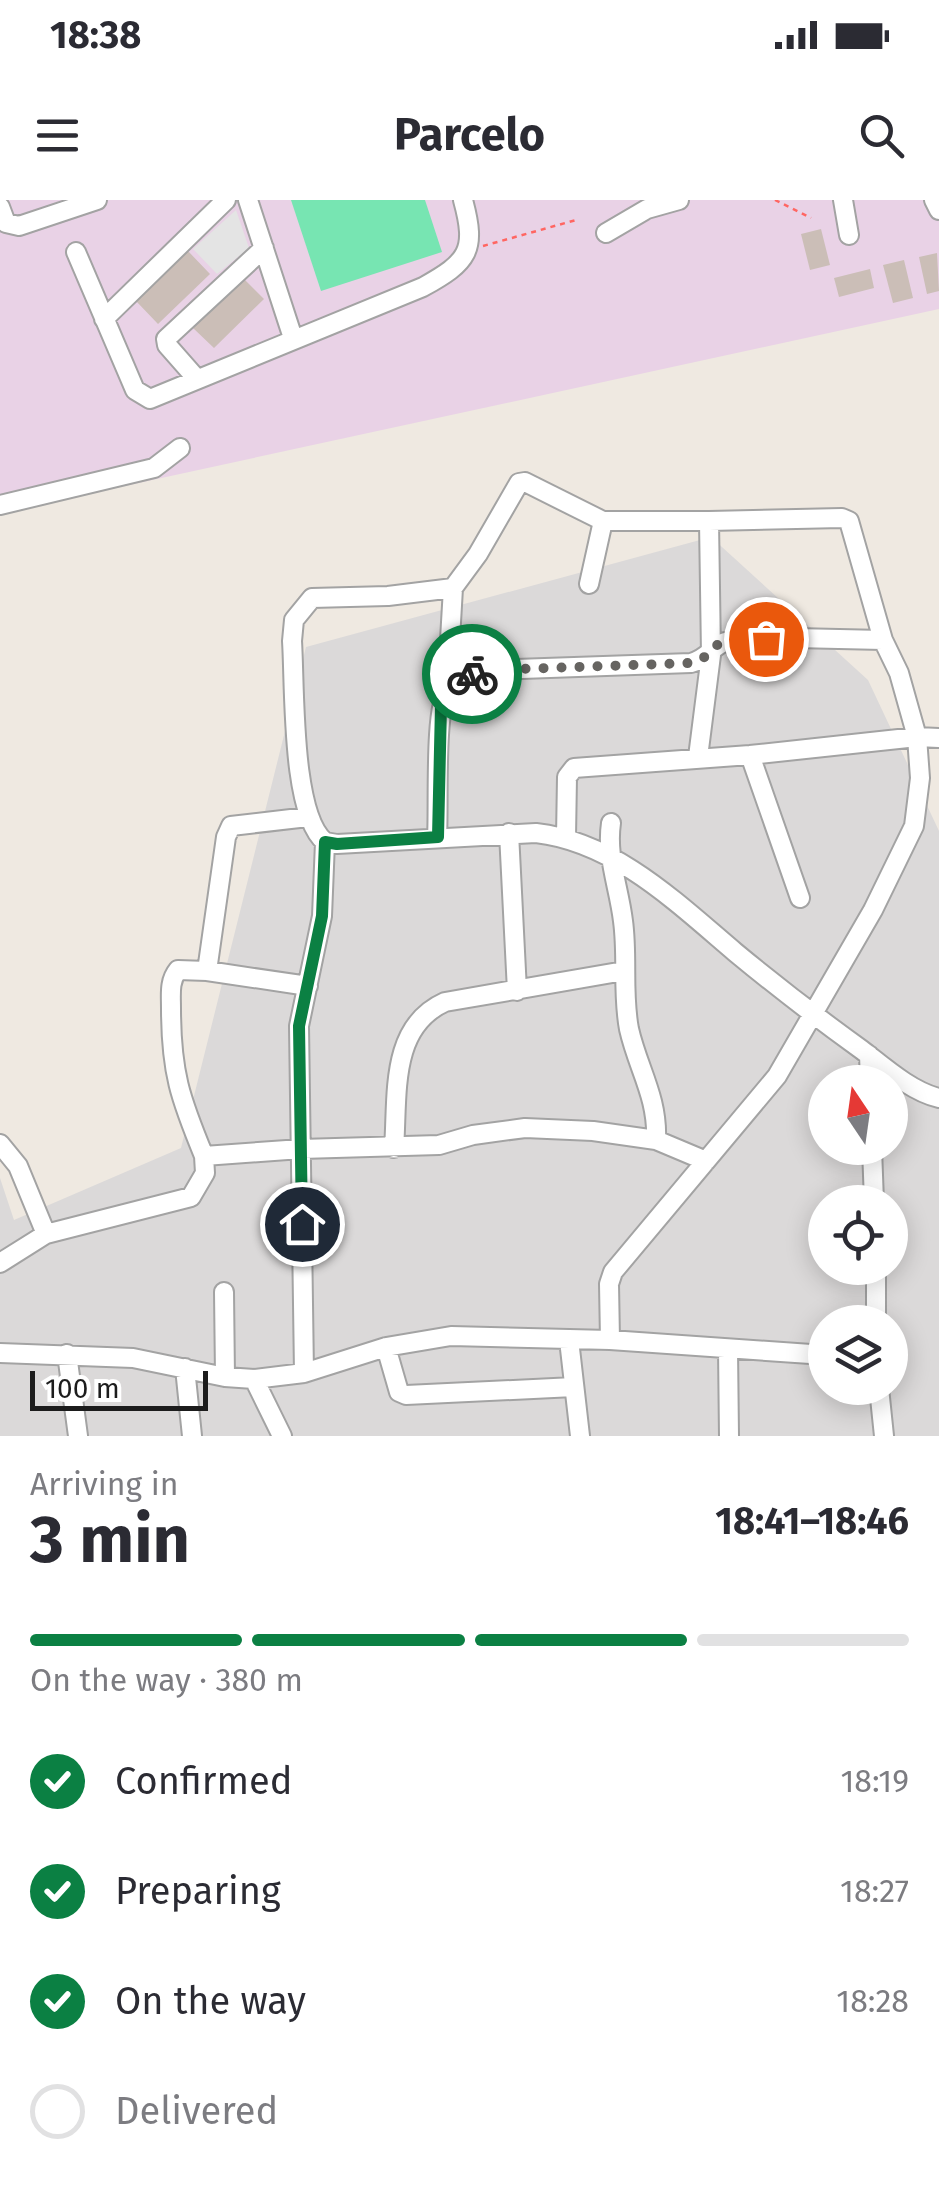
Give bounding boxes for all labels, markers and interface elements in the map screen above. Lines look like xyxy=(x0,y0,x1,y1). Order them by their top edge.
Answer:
text: 18:38 xyxy=(50,12,141,58)
icon: menu xyxy=(30,108,85,163)
text: Parcelo xyxy=(394,108,545,162)
icon: search xyxy=(854,108,909,163)
pin xyxy=(724,597,809,682)
icon: bag xyxy=(739,612,794,667)
courier xyxy=(422,624,522,724)
icon: bike xyxy=(445,647,500,702)
north arrow xyxy=(808,1065,908,1165)
map controls xyxy=(808,1065,908,1405)
pin xyxy=(260,1182,345,1267)
button: locate xyxy=(808,1185,908,1285)
icon: home xyxy=(275,1197,330,1252)
button: layers xyxy=(808,1305,908,1405)
scale bar xyxy=(30,1366,208,1410)
text: 100 m xyxy=(45,1372,120,1405)
text: Arriving in xyxy=(30,1465,178,1503)
text: 18:41–18:46 xyxy=(715,1498,909,1544)
text: 3 min xyxy=(30,1501,190,1579)
text: On the way · 380 m xyxy=(30,1661,303,1699)
icon: check xyxy=(30,1754,85,1809)
text: Confirmed xyxy=(115,1758,293,1804)
text: 18:19 xyxy=(840,1762,909,1800)
icon: check xyxy=(30,1864,85,1919)
text: Preparing xyxy=(115,1868,281,1914)
text: 18:27 xyxy=(840,1872,909,1910)
icon: check xyxy=(30,1974,85,2029)
text: On the way xyxy=(115,1978,306,2024)
text: 18:28 xyxy=(836,1982,909,2020)
text: Delivered xyxy=(115,2088,278,2134)

